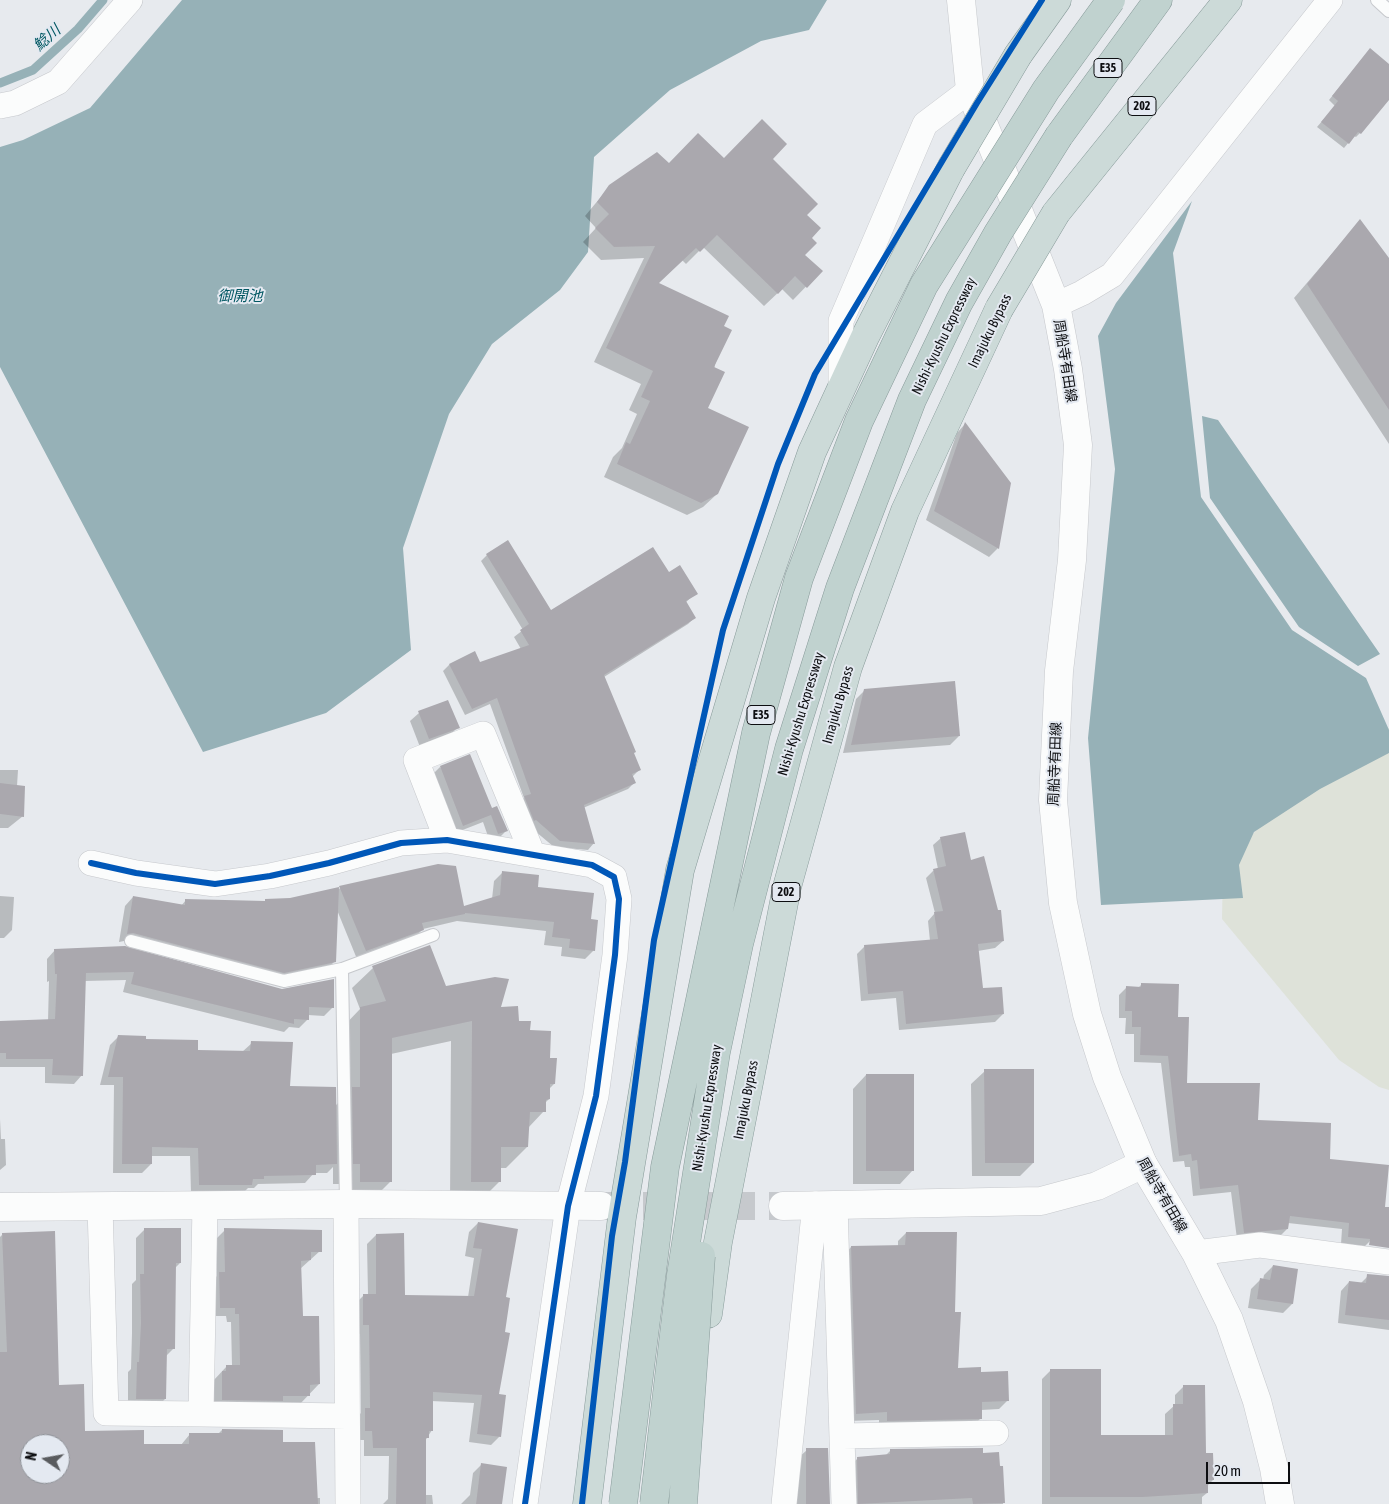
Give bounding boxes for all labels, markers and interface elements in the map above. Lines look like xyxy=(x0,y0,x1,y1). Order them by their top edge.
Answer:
water label: 鯰川 xyxy=(30,21,64,55)
road number: E35 xyxy=(1094,58,1122,78)
road number: 202 xyxy=(1128,96,1156,115)
street label: Nishi-Kyushu Expressway xyxy=(908,275,980,397)
water label: 御開池 xyxy=(218,287,262,305)
street label: Imajuku Bypass xyxy=(965,291,1015,371)
street label: 周船寺有田線 xyxy=(1050,318,1080,404)
street label: Nishi-Kyushu Expressway xyxy=(774,650,828,778)
street label: Imajuku Bypass xyxy=(819,664,857,746)
road number: E35 xyxy=(747,706,775,724)
street label: 周船寺有田線 xyxy=(1045,722,1065,806)
road number: 202 xyxy=(772,882,800,902)
street label: Nishi-Kyushu Expressway xyxy=(689,1043,725,1173)
street label: Imajuku Bypass xyxy=(730,1059,762,1141)
street label: 周船寺有田線 xyxy=(1134,1154,1190,1236)
north arrow xyxy=(20,1434,70,1484)
text: N xyxy=(23,1450,40,1462)
scale bar xyxy=(1209,1452,1293,1484)
text: 20 m xyxy=(1214,1462,1241,1479)

